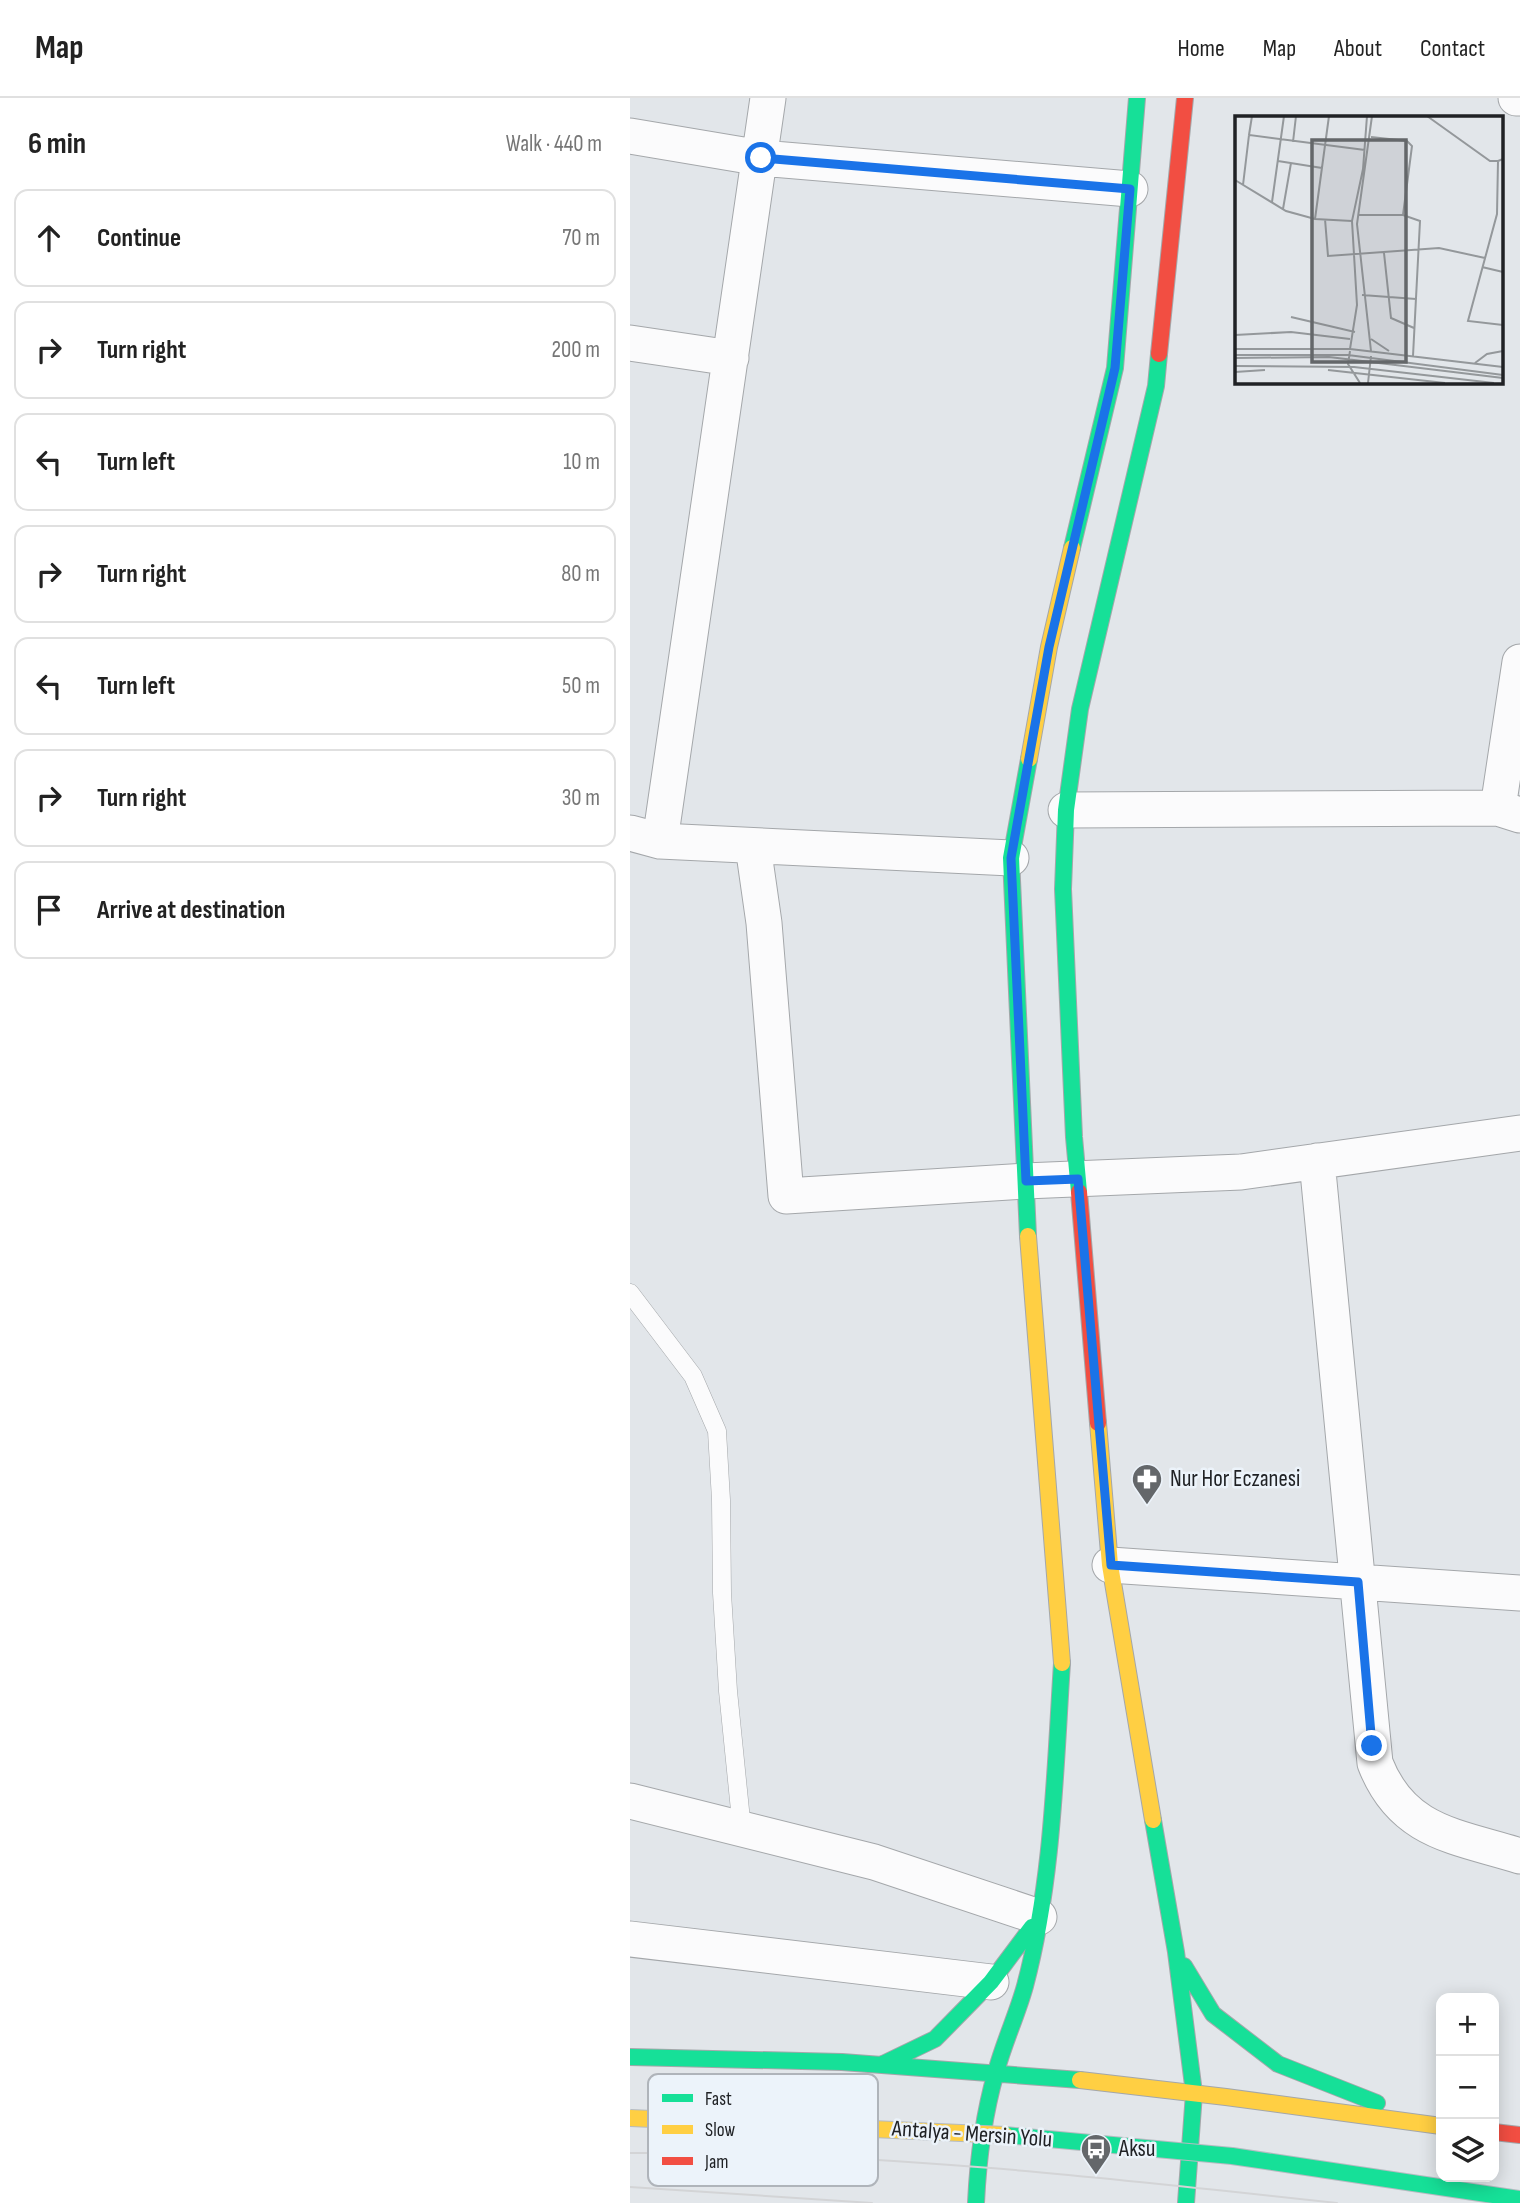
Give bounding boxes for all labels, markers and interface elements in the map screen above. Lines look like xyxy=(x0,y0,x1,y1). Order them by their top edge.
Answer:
text: Map xyxy=(35,28,84,68)
text: Home xyxy=(1177,34,1225,63)
text: Map xyxy=(1263,34,1296,63)
text: About xyxy=(1334,34,1382,63)
text: Contact xyxy=(1420,34,1485,63)
inset map xyxy=(1235,116,1502,383)
text: 6 min xyxy=(28,126,86,162)
text: Walk · 440 m xyxy=(506,130,602,158)
route start xyxy=(745,142,776,173)
icon: ahead xyxy=(30,219,68,257)
text: Continue xyxy=(97,223,181,254)
text: 70 m xyxy=(562,224,600,252)
icon: right xyxy=(30,331,68,369)
text: Turn right xyxy=(97,335,186,366)
text: 200 m xyxy=(552,336,600,364)
icon: left xyxy=(30,443,68,481)
text: Turn left xyxy=(97,447,175,478)
text: 10 m xyxy=(563,448,600,476)
icon: right xyxy=(30,555,68,593)
text: Turn right xyxy=(97,559,186,590)
text: 80 m xyxy=(561,560,600,588)
icon: left xyxy=(30,667,68,705)
text: Turn left xyxy=(97,671,175,702)
text: 50 m xyxy=(562,672,600,700)
icon: right xyxy=(30,779,68,817)
text: Turn right xyxy=(97,783,186,814)
text: 30 m xyxy=(562,784,600,812)
icon: arrive xyxy=(30,891,68,929)
text: Arrive at destination xyxy=(97,895,285,926)
pharmacy icon: Nur Hor Eczanesi xyxy=(1130,1462,1164,1506)
place label: Nur Hor Eczanesi xyxy=(1170,1465,1300,1493)
route end xyxy=(1356,1730,1387,1761)
map controls xyxy=(1436,1993,1499,2182)
button: + xyxy=(1436,1993,1499,2056)
button: − xyxy=(1436,2056,1499,2119)
legend xyxy=(648,2074,878,2186)
text: Fast xyxy=(705,2088,732,2111)
street label: Antalya - Mersin Yolu xyxy=(890,2114,1053,2154)
text: Slow xyxy=(705,2119,735,2142)
button: layers xyxy=(1436,2119,1499,2182)
bus stop icon: Aksu xyxy=(1079,2132,1113,2176)
place label: Aksu xyxy=(1118,2135,1155,2163)
text: Jam xyxy=(704,2151,728,2174)

